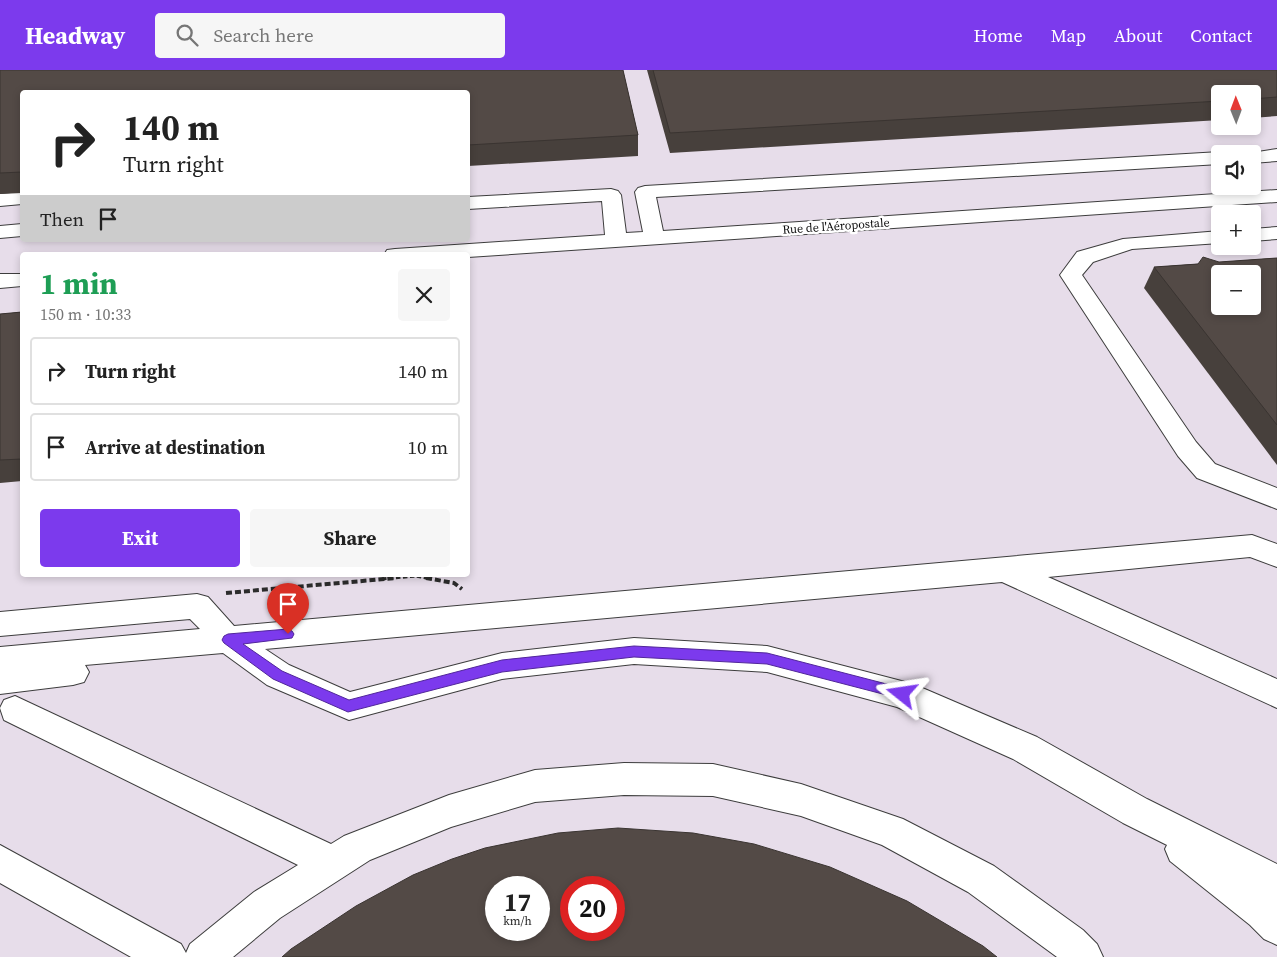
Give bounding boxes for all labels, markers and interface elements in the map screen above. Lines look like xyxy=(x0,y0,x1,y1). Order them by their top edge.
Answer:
search box xyxy=(155,13,505,58)
text: Headway xyxy=(25,19,125,52)
icon: search xyxy=(173,21,201,49)
text: Search here xyxy=(213,22,314,48)
text: Home xyxy=(974,23,1023,48)
text: Map xyxy=(1051,23,1086,48)
text: About xyxy=(1114,23,1162,48)
text: Contact xyxy=(1190,23,1252,48)
north arrow xyxy=(1211,85,1261,135)
map controls xyxy=(1211,85,1261,315)
text: 140 m xyxy=(123,104,219,152)
icon: right xyxy=(40,110,105,175)
button: sound xyxy=(1211,145,1261,195)
text: Turn right xyxy=(123,149,224,179)
icon: arrive xyxy=(94,205,122,233)
button: + xyxy=(1211,205,1261,255)
text: Then xyxy=(40,206,84,232)
street label: Rue de l'Aéropostale xyxy=(782,214,890,238)
text: 1 min xyxy=(40,263,118,304)
button: − xyxy=(1211,265,1261,315)
button: close xyxy=(398,269,450,321)
text: 150 m · 10:33 xyxy=(40,303,131,325)
icon: right xyxy=(42,357,70,385)
text: Turn right xyxy=(85,358,176,384)
text: 140 m xyxy=(398,358,448,384)
icon: arrive xyxy=(42,433,70,461)
text: Arrive at destination xyxy=(85,434,265,460)
text: 10 m xyxy=(407,434,448,460)
button: Exit xyxy=(40,509,240,567)
button: Share xyxy=(250,509,450,567)
pin xyxy=(267,583,309,634)
icon: arrive xyxy=(274,590,302,618)
position arrow xyxy=(875,667,927,719)
speed limit sign: 20 xyxy=(560,876,625,941)
text: 17 xyxy=(504,885,531,919)
text: km/h xyxy=(503,913,532,929)

